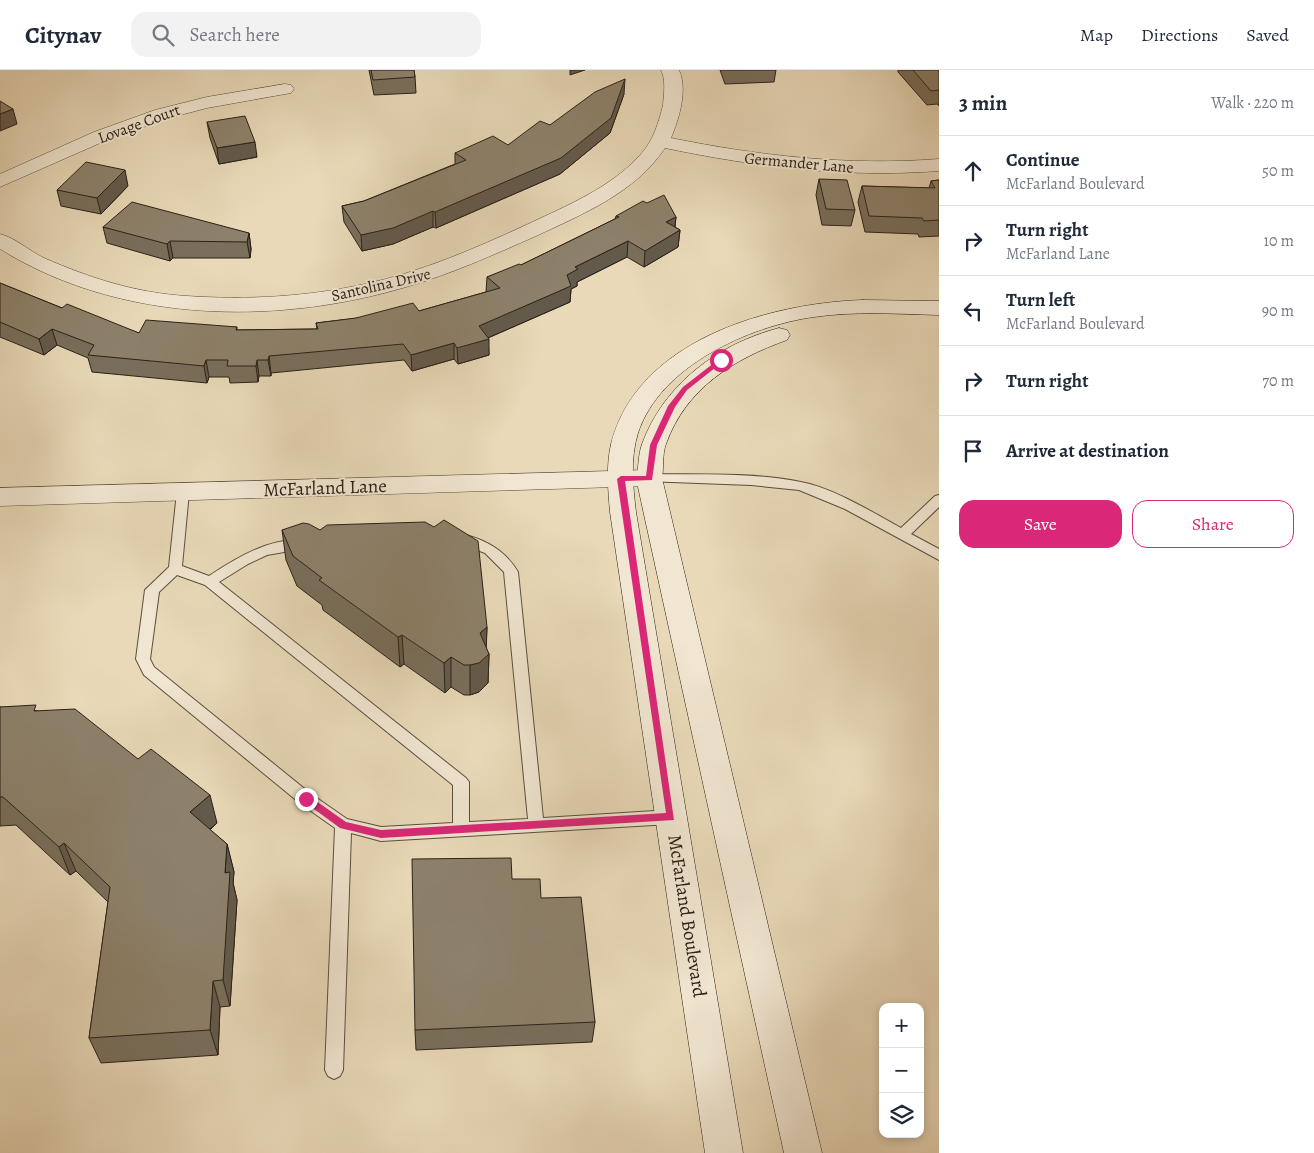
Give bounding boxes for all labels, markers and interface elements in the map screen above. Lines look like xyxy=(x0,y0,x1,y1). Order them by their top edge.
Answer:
search box xyxy=(131,12,481,57)
text: Citynav xyxy=(25,19,101,51)
icon: search xyxy=(149,21,177,49)
text: Search here xyxy=(189,22,280,48)
text: Map xyxy=(1080,23,1113,47)
text: Directions xyxy=(1141,23,1218,47)
text: Saved xyxy=(1246,23,1289,47)
text: 3 min xyxy=(959,89,1007,117)
text: Walk · 220 m xyxy=(1211,92,1294,114)
street label: Lovage Court xyxy=(95,99,183,149)
street label: Germander Lane xyxy=(743,147,855,179)
text: Continue xyxy=(1006,147,1080,173)
icon: ahead xyxy=(959,157,987,185)
text: 50 m xyxy=(1262,160,1294,182)
text: McFarland Boulevard xyxy=(1006,173,1144,195)
text: Turn right xyxy=(1006,217,1088,243)
icon: right xyxy=(959,227,987,255)
text: 10 m xyxy=(1264,230,1294,252)
text: McFarland Lane xyxy=(1006,243,1110,265)
street label: Santolina Drive xyxy=(329,263,433,307)
text: Turn left xyxy=(1006,287,1075,313)
icon: left xyxy=(959,297,987,325)
text: 90 m xyxy=(1262,300,1294,322)
text: McFarland Boulevard xyxy=(1006,313,1144,335)
route start xyxy=(710,349,733,372)
icon: right xyxy=(959,367,987,395)
text: Turn right xyxy=(1006,368,1088,394)
text: 70 m xyxy=(1262,370,1294,392)
icon: arrive xyxy=(959,437,987,465)
text: Arrive at destination xyxy=(1006,438,1169,464)
street label: McFarland Lane xyxy=(263,473,387,503)
button: Save xyxy=(959,500,1122,548)
button: Share xyxy=(1132,500,1294,548)
route end xyxy=(295,788,318,811)
street label: McFarland Boulevard xyxy=(661,833,713,1000)
map controls xyxy=(879,1003,924,1138)
button: + xyxy=(879,1003,924,1048)
button: − xyxy=(879,1048,924,1093)
button: layers xyxy=(879,1093,924,1138)

